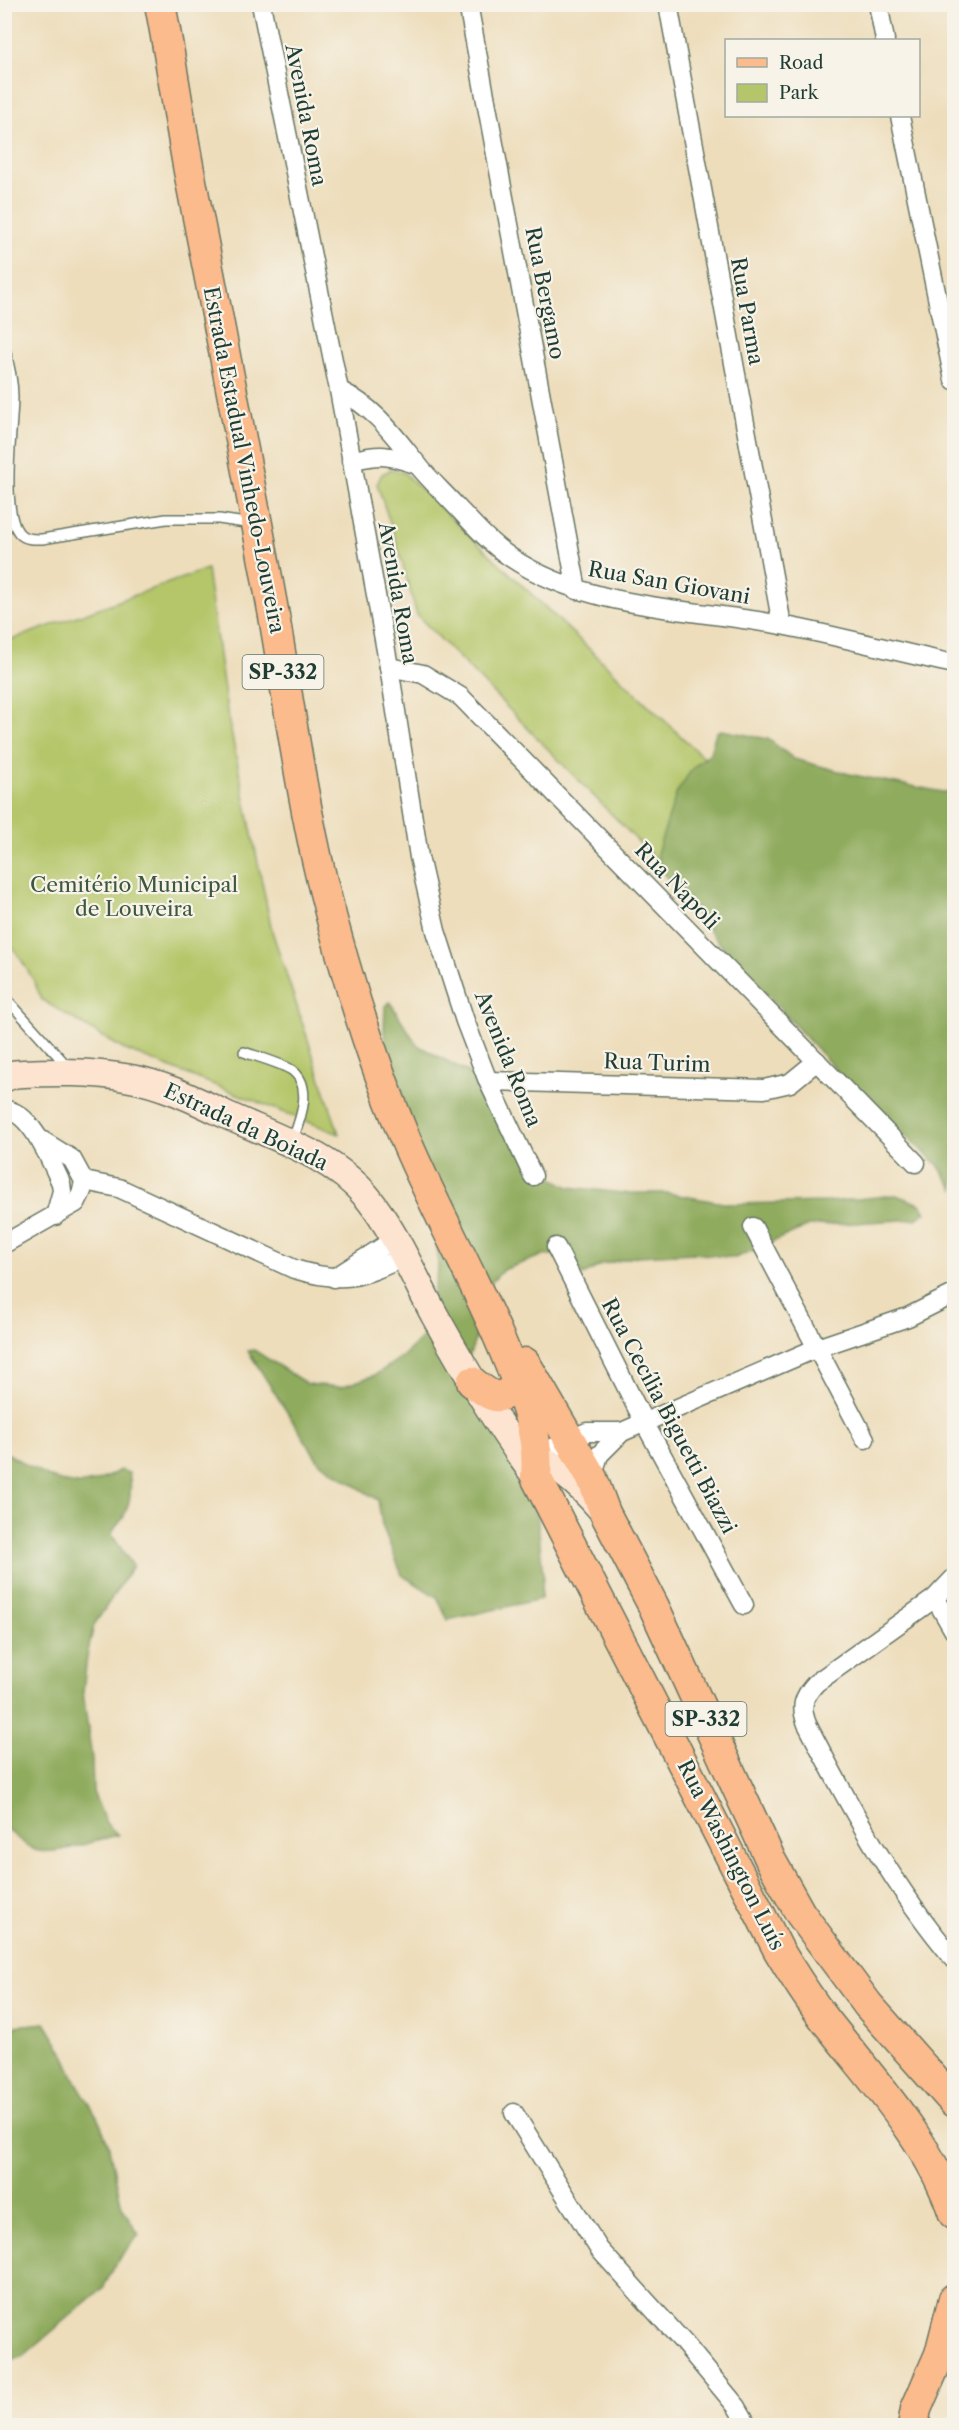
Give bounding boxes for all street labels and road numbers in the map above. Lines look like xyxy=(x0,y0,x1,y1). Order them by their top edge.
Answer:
street label: Avenida Roma xyxy=(280,41,333,189)
street label: Rua Bergamo xyxy=(520,225,571,361)
street label: Rua Parma xyxy=(726,255,769,368)
street label: Estrada Estadual Vinhedo-Louveira xyxy=(199,284,291,636)
street label: Avenida Roma xyxy=(373,519,423,667)
street label: Rua San Giovani xyxy=(586,556,752,609)
road number: SP-332 xyxy=(242,655,324,689)
street label: Rua Napoli xyxy=(630,837,725,934)
street label: Avenida Roma xyxy=(469,986,547,1131)
street label: Rua Turim xyxy=(603,1048,711,1077)
street label: Estrada da Boiada xyxy=(160,1078,333,1176)
street label: Rua Cecília Biguetti Biazzi xyxy=(597,1294,742,1538)
road number: SP-332 xyxy=(666,1702,746,1736)
street label: Rua Washington Luís xyxy=(673,1755,790,1954)

